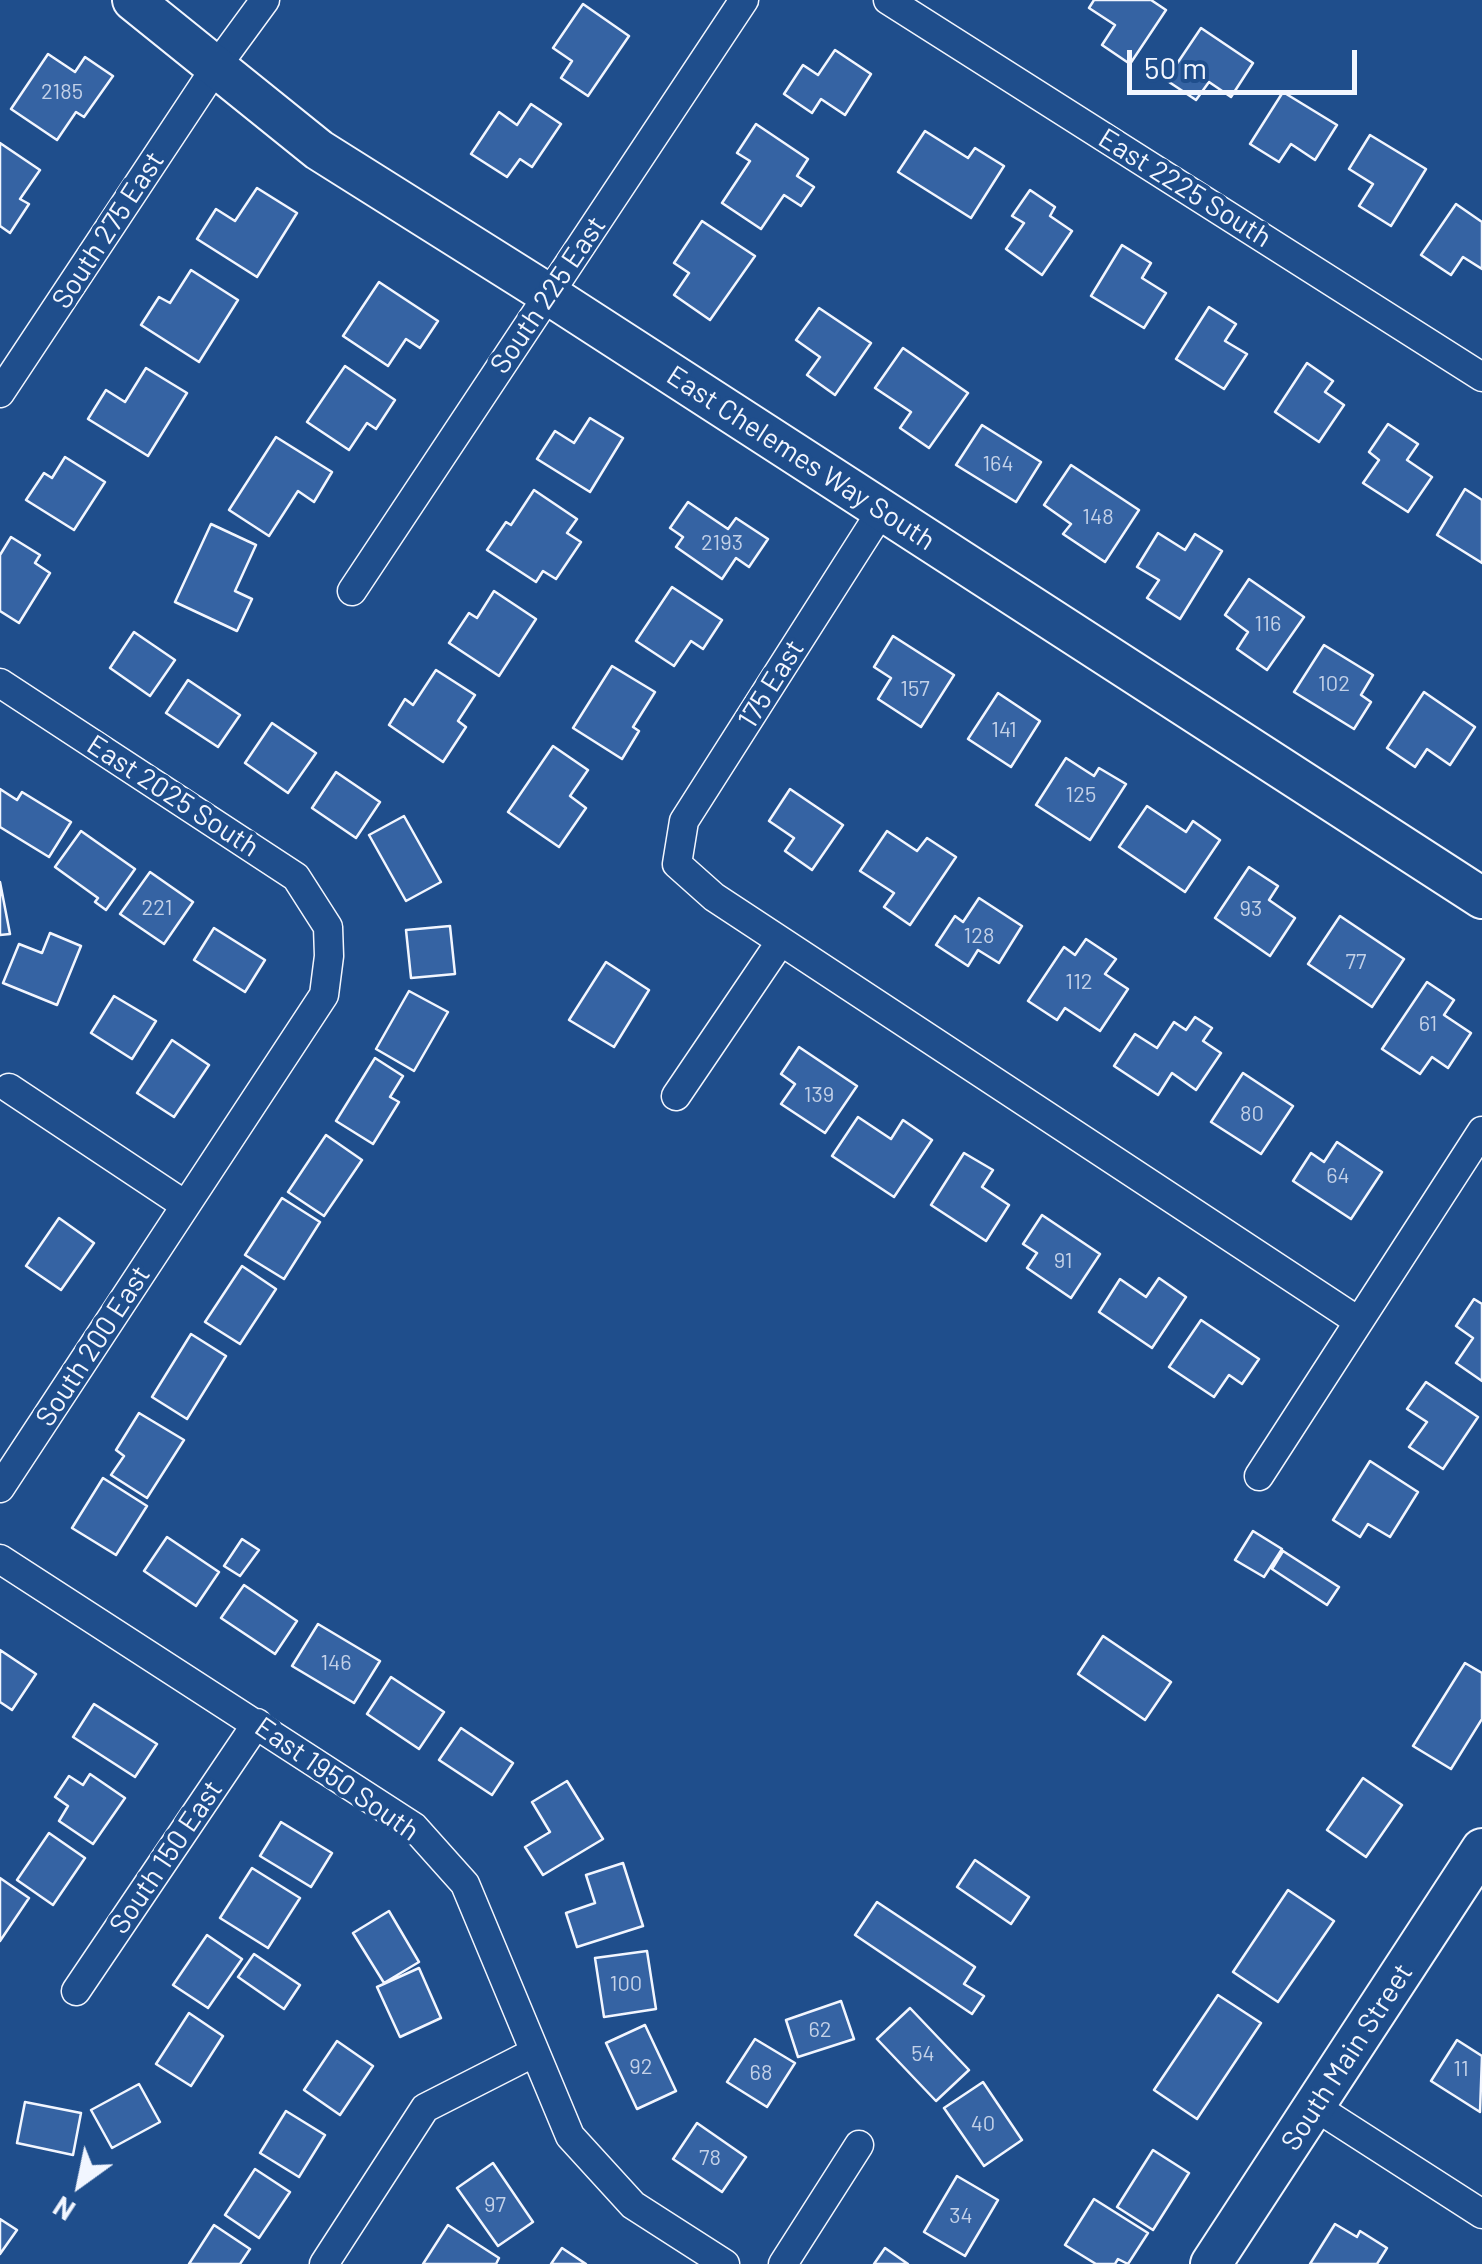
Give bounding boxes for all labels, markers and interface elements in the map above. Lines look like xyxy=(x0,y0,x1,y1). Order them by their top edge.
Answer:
scale bar xyxy=(1132,30,1362,92)
text: 50 m xyxy=(1144,49,1207,85)
house number: 2185 xyxy=(41,79,83,105)
street label: East 2225 South xyxy=(1092,121,1278,255)
street label: South 275 East xyxy=(45,145,171,315)
street label: South 225 East xyxy=(483,210,613,380)
street label: East Chelemes Way South xyxy=(661,359,941,557)
house number: 164 xyxy=(982,451,1014,477)
house number: 148 xyxy=(1082,504,1114,530)
house number: 2193 xyxy=(701,530,743,556)
house number: 116 xyxy=(1255,611,1281,637)
street label: 175 East xyxy=(731,634,811,734)
house number: 102 xyxy=(1318,671,1350,697)
house number: 157 xyxy=(900,676,930,702)
house number: 141 xyxy=(991,717,1017,743)
street label: East 2025 South xyxy=(81,728,265,864)
house number: 125 xyxy=(1066,782,1096,808)
house number: 221 xyxy=(142,895,172,921)
house number: 93 xyxy=(1240,896,1262,922)
house number: 128 xyxy=(964,923,994,949)
house number: 77 xyxy=(1346,949,1366,975)
house number: 112 xyxy=(1065,969,1093,995)
house number: 61 xyxy=(1419,1011,1437,1037)
house number: 139 xyxy=(804,1082,834,1108)
house number: 80 xyxy=(1240,1101,1264,1127)
house number: 64 xyxy=(1326,1163,1350,1189)
house number: 91 xyxy=(1054,1248,1072,1274)
street label: South 200 East xyxy=(29,1259,157,1433)
house number: 146 xyxy=(320,1650,352,1676)
street label: East 1950 South xyxy=(248,1710,426,1848)
street label: South 150 East xyxy=(102,1774,230,1940)
street label: South Main Street xyxy=(1274,1957,1420,2157)
house number: 100 xyxy=(610,1971,642,1997)
house number: 62 xyxy=(808,2017,832,2043)
house number: 54 xyxy=(911,2041,935,2067)
house number: 92 xyxy=(629,2054,653,2080)
house number: 11 xyxy=(1453,2056,1469,2082)
house number: 68 xyxy=(750,2060,772,2086)
house number: 40 xyxy=(971,2111,995,2137)
north arrow xyxy=(30,2134,130,2234)
house number: 78 xyxy=(699,2145,721,2171)
text: N xyxy=(47,2190,81,2228)
house number: 97 xyxy=(484,2192,506,2218)
house number: 34 xyxy=(949,2203,973,2229)

